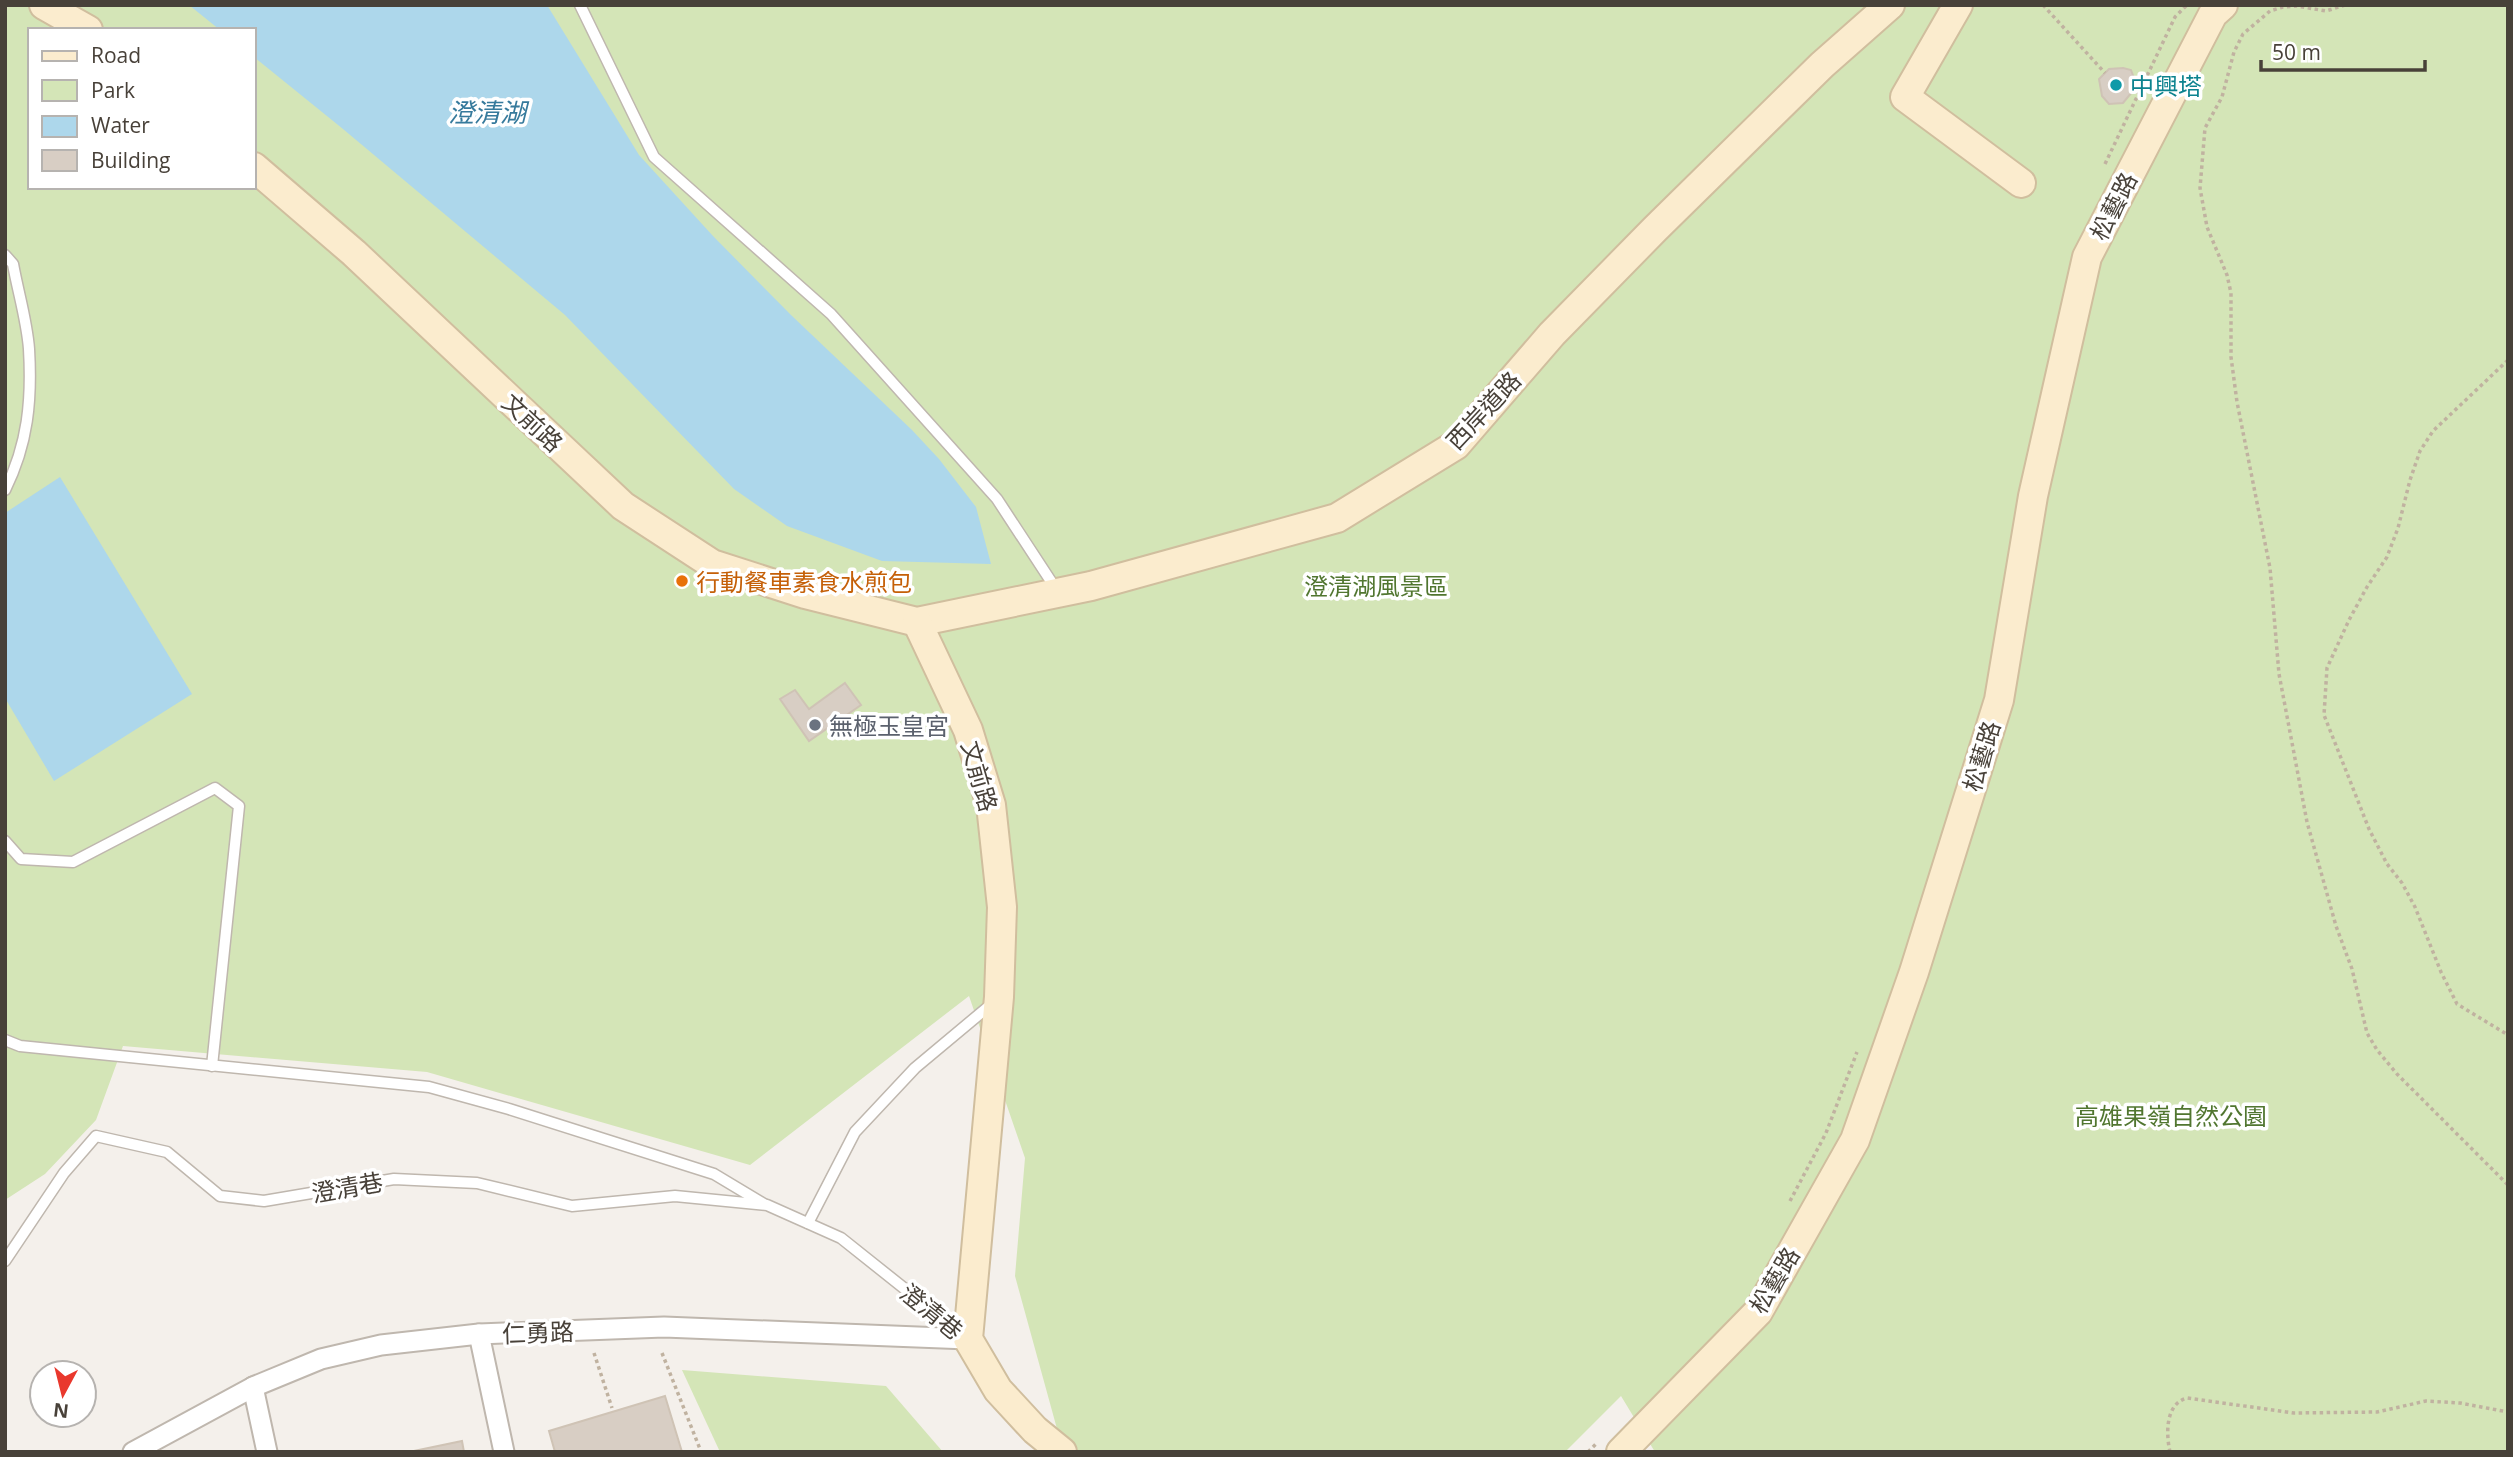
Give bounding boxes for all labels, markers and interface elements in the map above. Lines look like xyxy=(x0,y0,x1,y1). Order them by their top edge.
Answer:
legend xyxy=(28,28,256,189)
scale bar xyxy=(2261,28,2426,72)
text: 50 m xyxy=(2272,38,2321,66)
text: Road xyxy=(91,41,141,69)
place label: 中興塔 xyxy=(2130,69,2202,102)
text: Park xyxy=(91,76,135,104)
marker: 中興塔 xyxy=(2108,77,2124,93)
water label: 澄清湖 xyxy=(448,94,530,130)
text: Water xyxy=(91,111,150,139)
text: Building xyxy=(91,146,170,174)
street label: 松藝路 xyxy=(2082,166,2144,246)
street label: 西岸道路 xyxy=(1438,364,1528,456)
street label: 文前路 xyxy=(495,385,571,459)
place label: 行動餐車素食水煎包 xyxy=(696,565,912,598)
park label: 澄清湖風景區 xyxy=(1304,569,1448,602)
marker: 行動餐車素食水煎包 xyxy=(674,573,690,589)
place label: 無極玉皇宮 xyxy=(829,709,949,742)
marker: 無極玉皇宮 xyxy=(807,717,823,733)
street label: 松藝路 xyxy=(1955,717,2007,795)
street label: 文前路 xyxy=(954,737,1006,815)
park label: 高雄果嶺自然公園 xyxy=(2075,1099,2267,1132)
street label: 澄清巷 xyxy=(309,1164,385,1210)
street label: 松藝路 xyxy=(1741,1241,1807,1319)
street label: 澄清巷 xyxy=(894,1276,970,1346)
street label: 仁勇路 xyxy=(501,1314,575,1350)
north arrow xyxy=(28,1359,98,1429)
text: N xyxy=(52,1397,70,1425)

